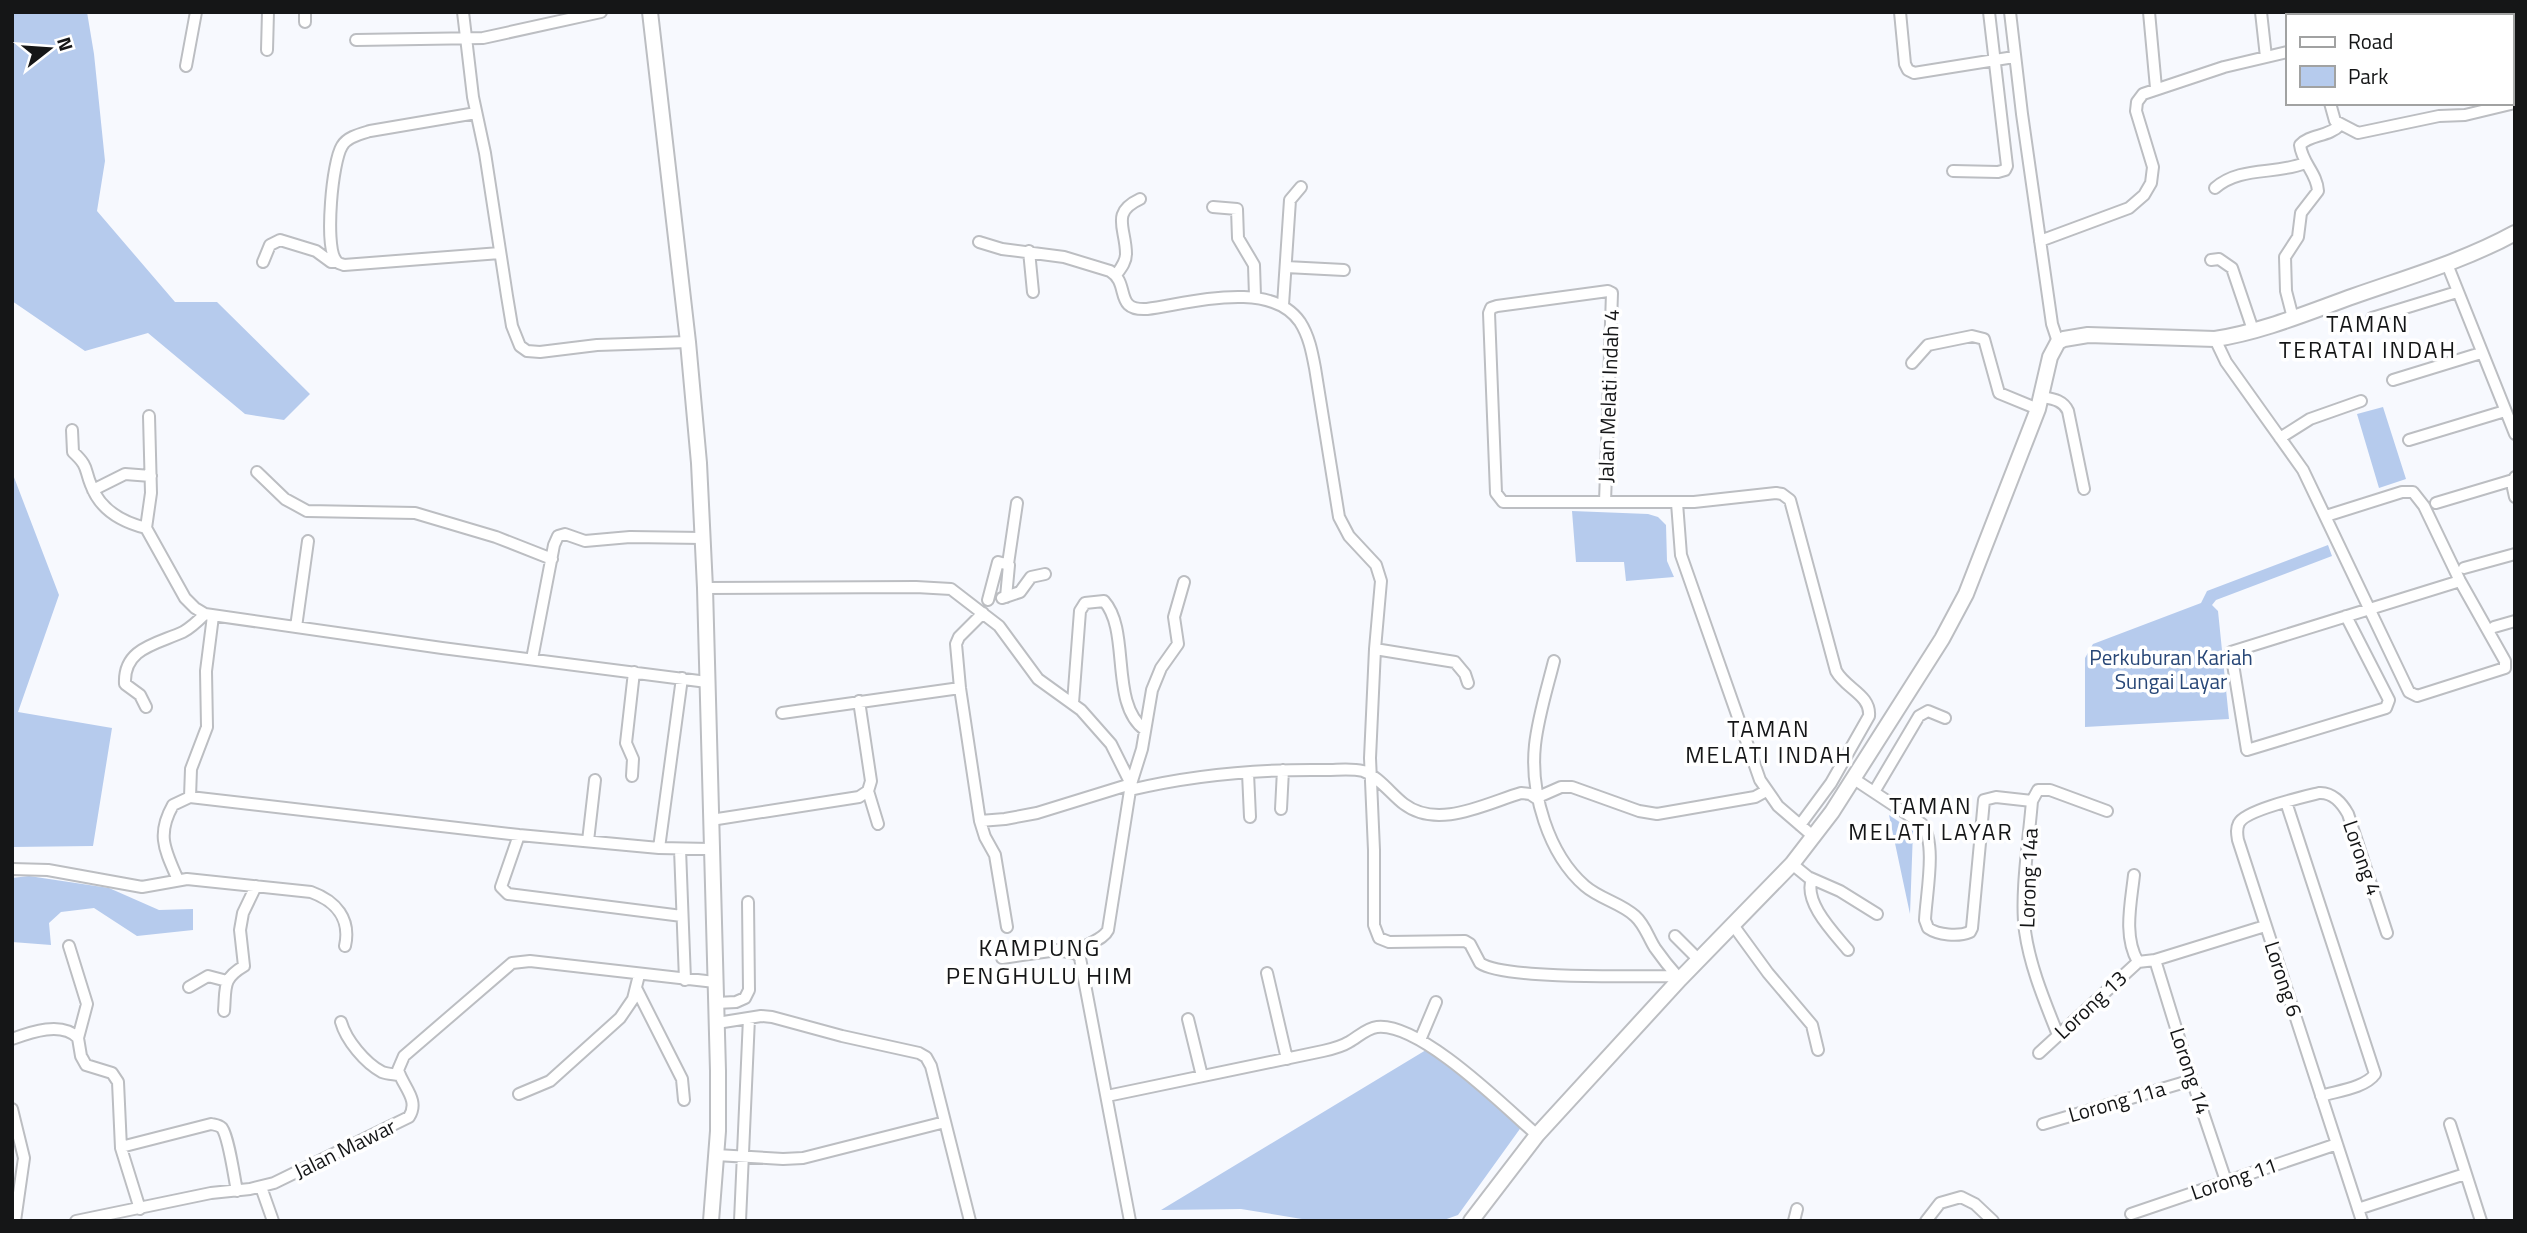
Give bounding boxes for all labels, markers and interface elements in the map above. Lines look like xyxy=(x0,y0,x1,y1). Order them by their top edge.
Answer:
north arrow xyxy=(14,14,84,84)
legend xyxy=(2286,14,2513,105)
text: Road xyxy=(2348,25,2393,57)
text: N xyxy=(50,33,82,54)
text: Park xyxy=(2348,60,2388,92)
district label: TAMAN TERATAI INDAH xyxy=(2279,306,2457,367)
street label: Jalan Melati Indah 4 xyxy=(1589,309,1627,483)
park label: Perkuburan Kariah Sungai Layar xyxy=(2089,641,2253,697)
district label: TAMAN MELATI INDAH xyxy=(1685,711,1853,772)
district label: TAMAN MELATI LAYAR xyxy=(1848,788,2014,849)
street label: Lorong 4 xyxy=(2335,816,2391,900)
street label: Lorong 14a xyxy=(2010,827,2046,928)
district label: KAMPUNG PENGHULU HIM xyxy=(946,929,1134,993)
street label: Lorong 6 xyxy=(2257,937,2311,1021)
street label: Lorong 13 xyxy=(2047,962,2134,1046)
street label: Lorong 14 xyxy=(2162,1023,2220,1118)
street label: Lorong 11a xyxy=(2064,1072,2170,1130)
street label: Jalan Mawar xyxy=(288,1110,401,1187)
street label: Lorong 11 xyxy=(2186,1148,2281,1208)

